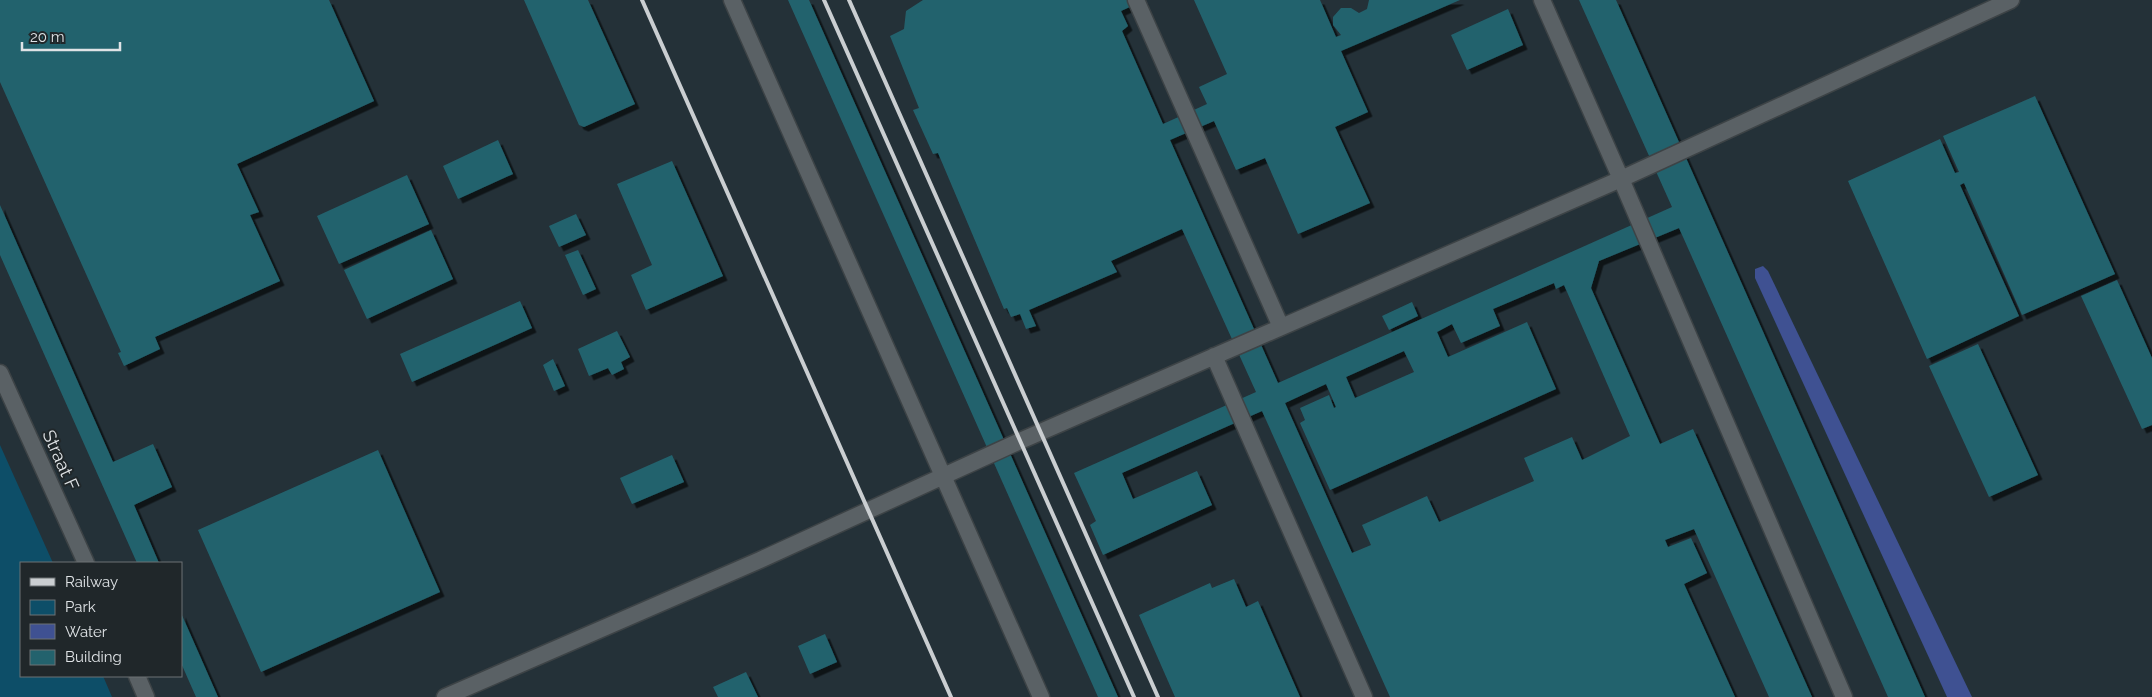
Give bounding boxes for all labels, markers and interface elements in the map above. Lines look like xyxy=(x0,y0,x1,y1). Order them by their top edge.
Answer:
scale bar xyxy=(22,20,120,52)
text: 20 m xyxy=(30,28,65,46)
street label: Straat F xyxy=(38,427,84,493)
legend xyxy=(20,562,182,677)
text: Railway xyxy=(65,573,118,591)
text: Park xyxy=(65,598,96,616)
text: Water xyxy=(65,623,108,641)
text: Building xyxy=(65,648,122,666)

